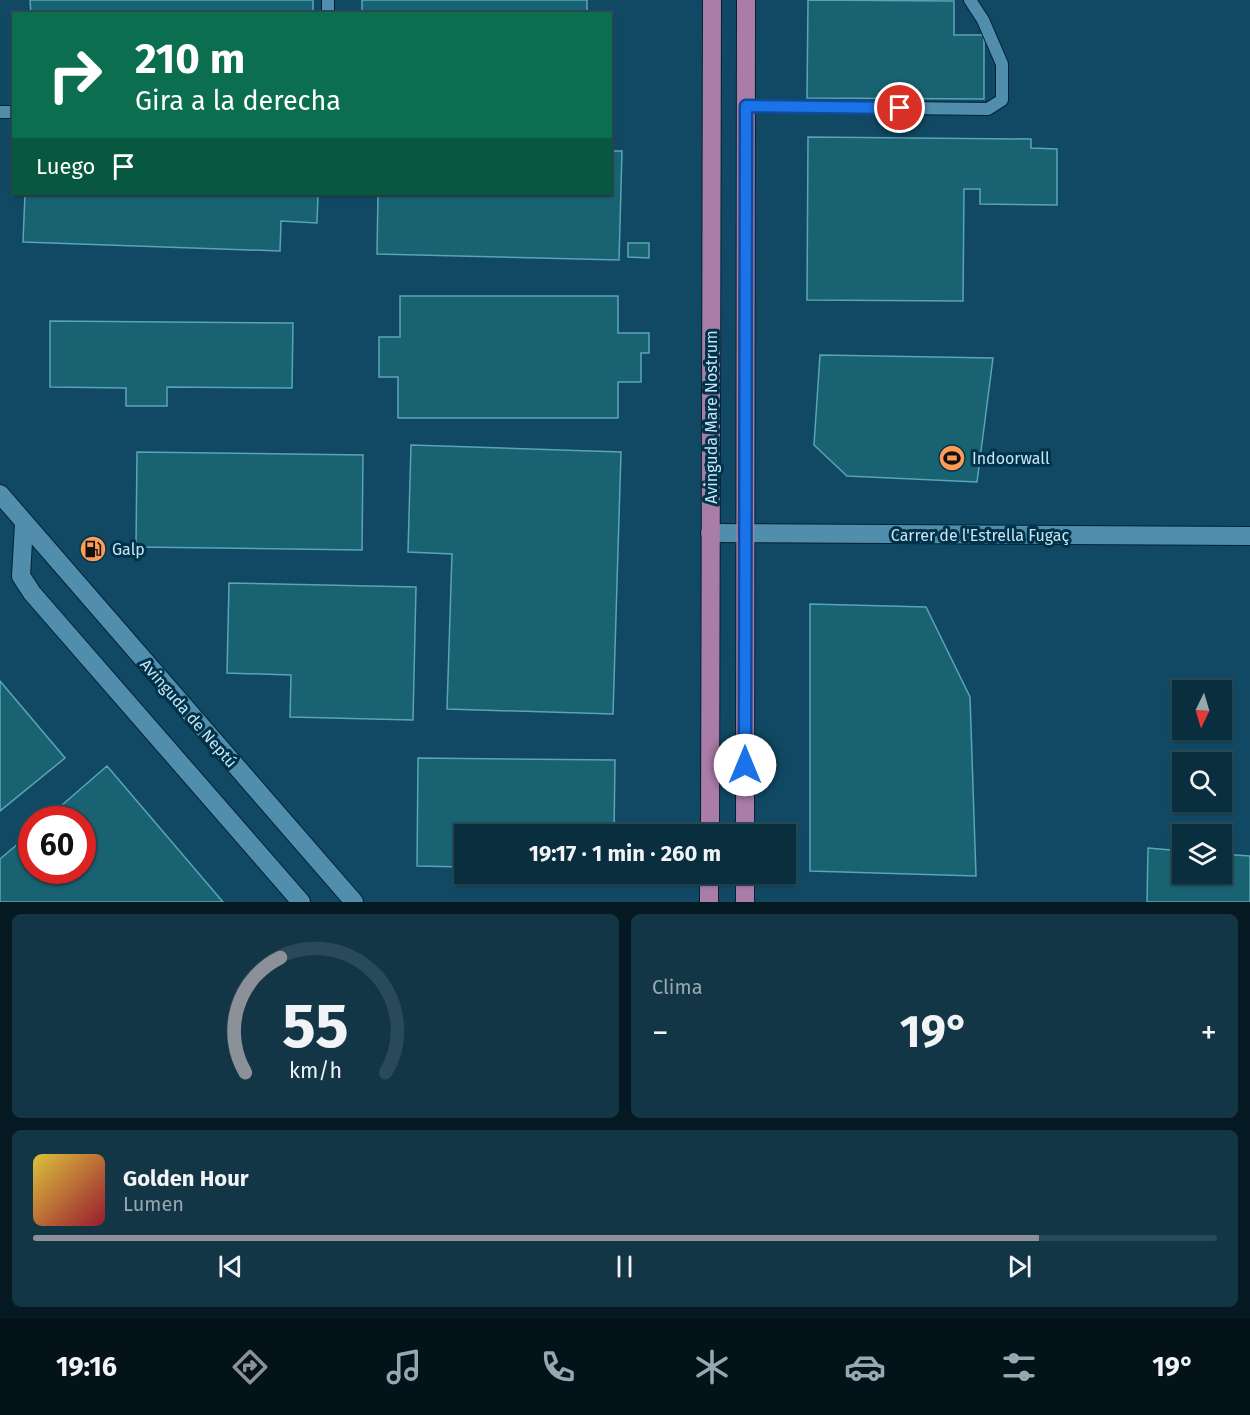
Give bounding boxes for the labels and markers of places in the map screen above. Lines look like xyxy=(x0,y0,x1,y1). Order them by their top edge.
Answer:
pin xyxy=(874,82,925,133)
sports icon: Indoorwall xyxy=(937,443,967,473)
place label: Indoorwall xyxy=(972,449,1050,468)
fuel station icon: Galp xyxy=(78,534,108,564)
place label: Galp xyxy=(112,540,145,559)

